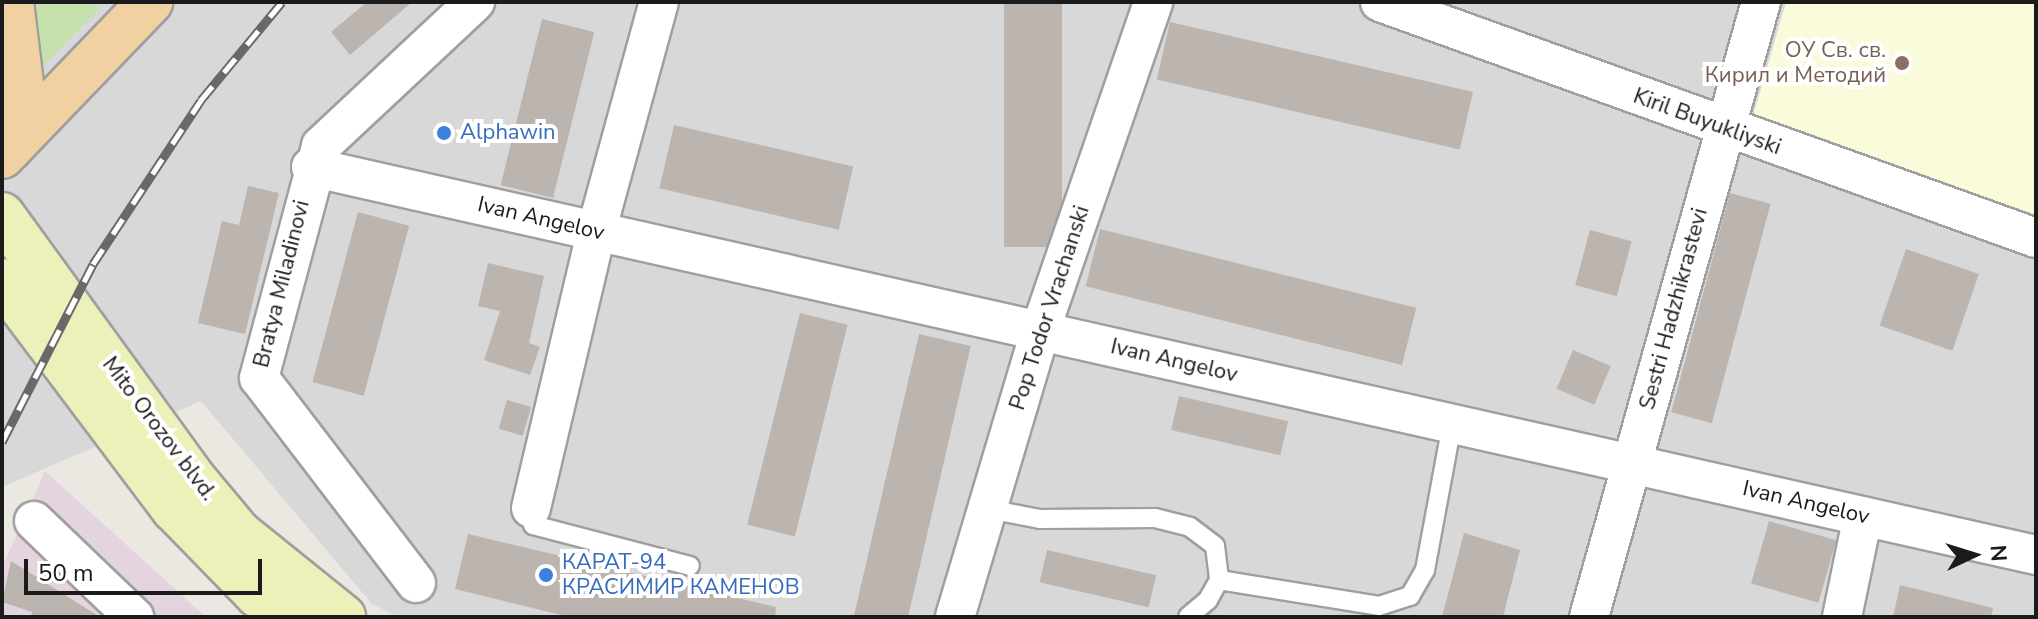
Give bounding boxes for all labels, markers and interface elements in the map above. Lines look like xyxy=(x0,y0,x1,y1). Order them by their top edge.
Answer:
place label: ОУ Св. св. Кирил и Методий xyxy=(1705,37,1886,88)
marker: ОУ Св. св. Кирил и Методий xyxy=(1893,54,1911,72)
street label: Kiril Buyukliyski xyxy=(1630,83,1784,161)
place label: Alphawin xyxy=(460,120,556,146)
marker: Alphawin xyxy=(435,124,453,142)
street label: Ivan Angelov xyxy=(475,192,607,246)
street label: Bratya Miladinovi xyxy=(248,198,316,370)
street label: Pop Todor Vrachanski xyxy=(1004,202,1096,414)
street label: Sestri Hadzhikrastevi xyxy=(1634,205,1714,413)
street label: Ivan Angelov xyxy=(1108,334,1240,388)
street label: Mito Orozov blvd. xyxy=(96,352,222,506)
street label: Ivan Angelov xyxy=(1740,476,1872,530)
north arrow xyxy=(1934,515,2014,595)
scale bar xyxy=(28,543,266,593)
text: N xyxy=(1982,544,2013,563)
place label: КАРАТ-94 КРАСИМИР КАМЕНОВ xyxy=(562,549,800,600)
text: 50 m xyxy=(38,557,94,589)
marker: КАРАТ-94 КРАСИМИР КАМЕНОВ xyxy=(537,566,555,584)

